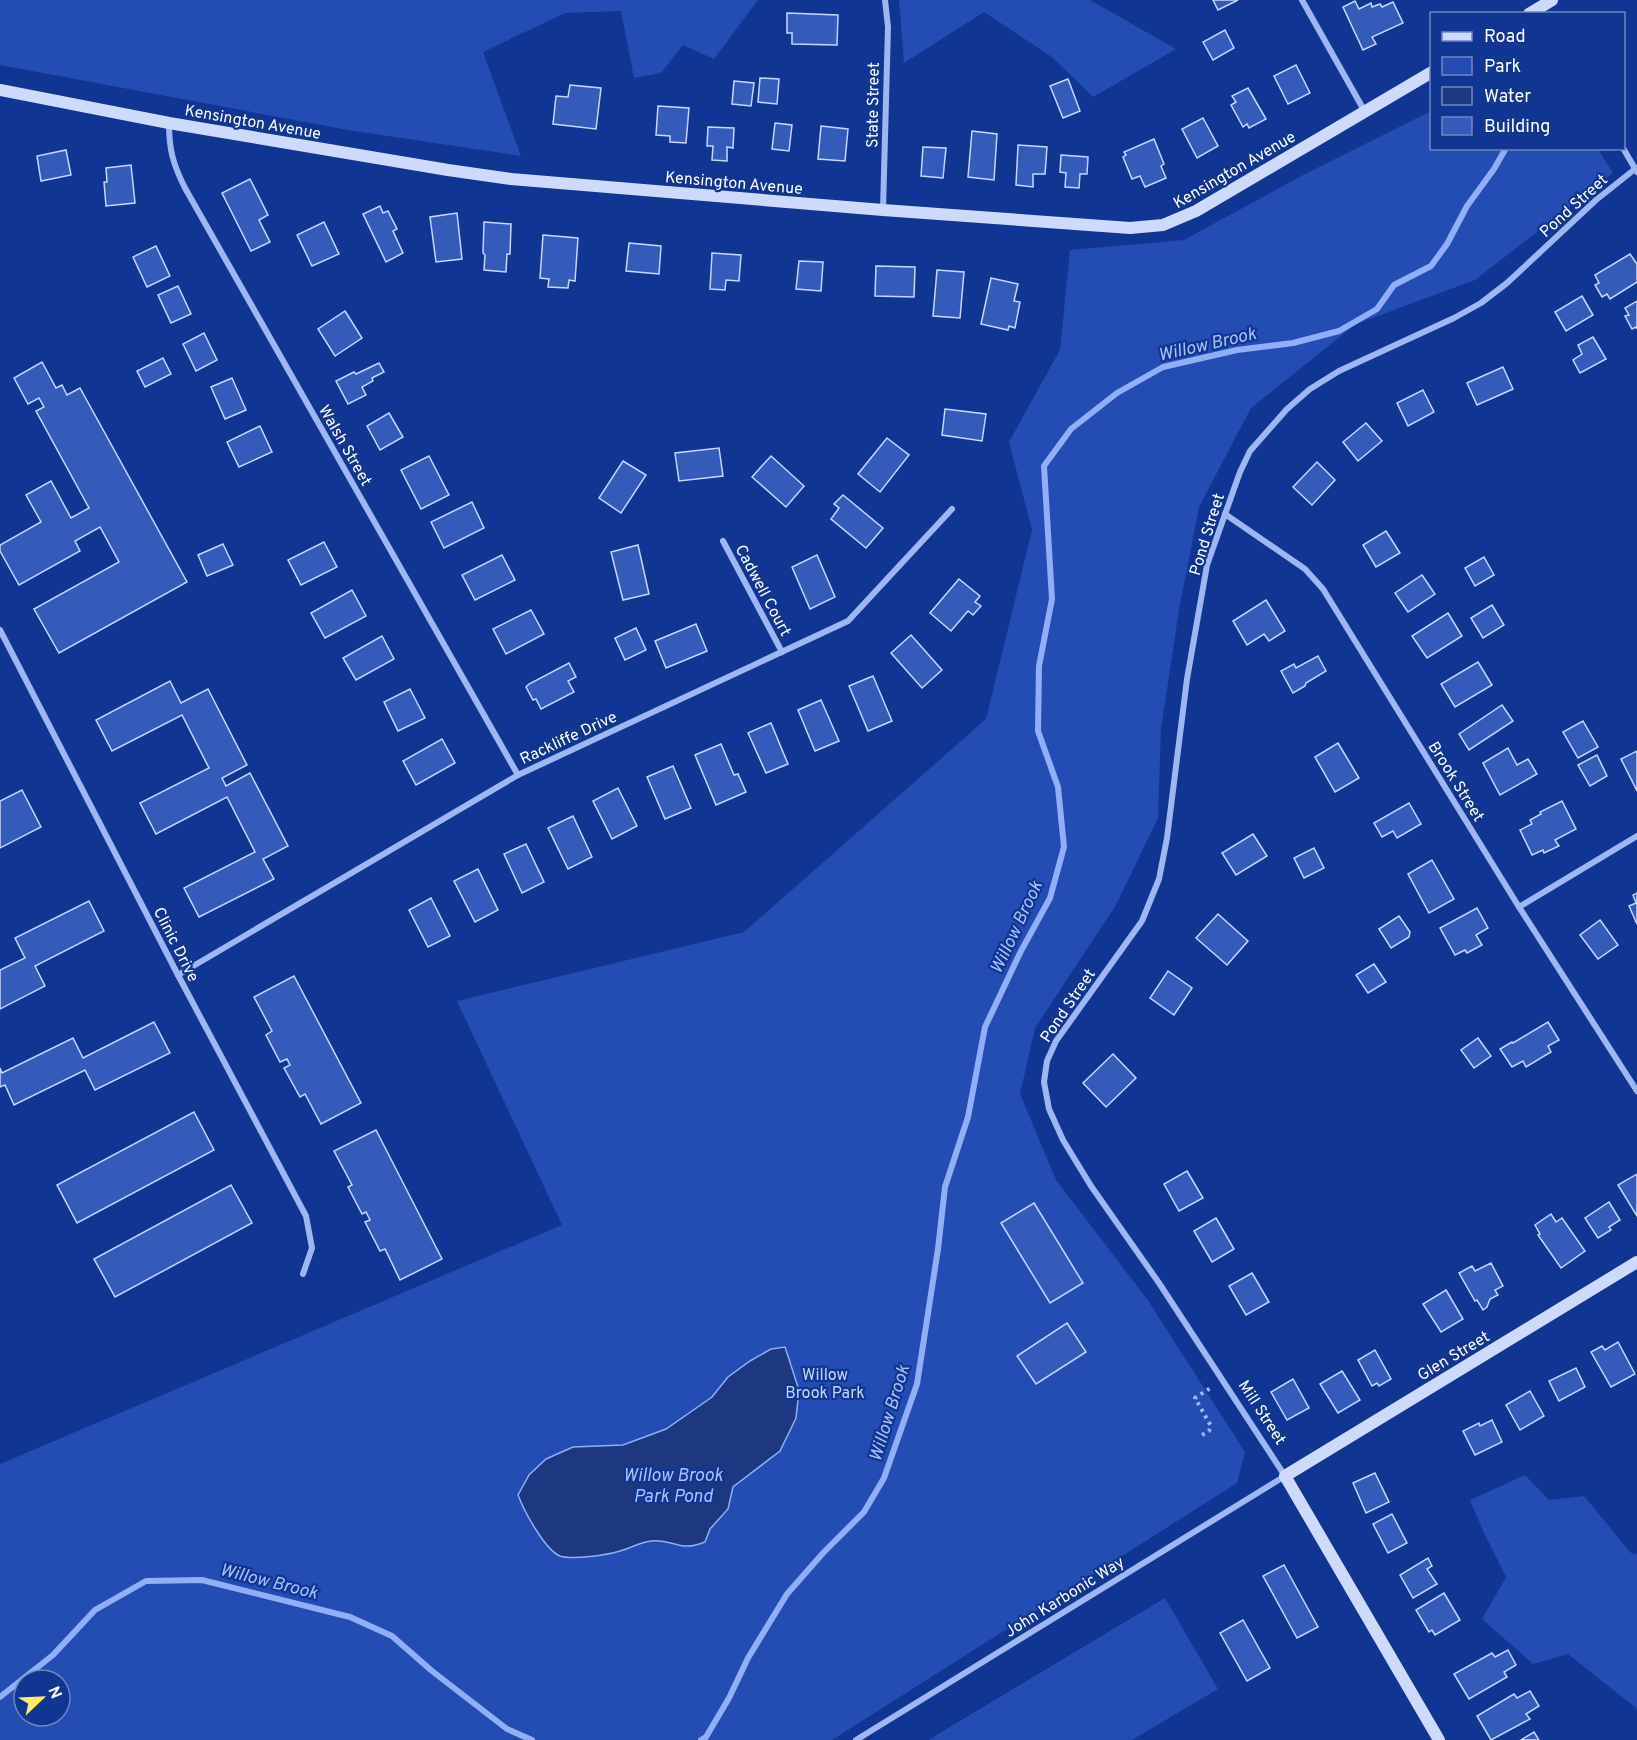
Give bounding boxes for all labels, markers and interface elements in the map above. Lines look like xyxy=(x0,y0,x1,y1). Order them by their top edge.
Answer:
legend xyxy=(1430,12,1625,150)
text: Road xyxy=(1484,26,1526,49)
text: Park xyxy=(1484,56,1521,79)
street label: State Street xyxy=(863,62,885,148)
text: Water xyxy=(1484,86,1531,109)
street label: Kensington Avenue xyxy=(183,101,322,145)
text: Building xyxy=(1484,116,1550,139)
street label: Kensington Avenue xyxy=(1170,128,1300,214)
street label: Kensington Avenue xyxy=(664,168,803,200)
street label: Pond Street xyxy=(1536,171,1613,242)
water label: Willow Brook xyxy=(1156,323,1259,368)
street label: Walsh Street xyxy=(313,402,375,490)
street label: Pond Street xyxy=(1186,491,1230,578)
street label: Cadwell Court xyxy=(730,542,795,640)
street label: Rackliffe Drive xyxy=(517,708,621,770)
street label: Brook Street xyxy=(1423,738,1488,826)
water label: Willow Brook xyxy=(986,877,1049,978)
street label: Clinic Drive xyxy=(148,904,203,986)
street label: Pond Street xyxy=(1037,965,1101,1047)
street label: Glen Street xyxy=(1414,1327,1494,1386)
water label: Willow Brook xyxy=(865,1361,916,1465)
park label: Willow Brook Park xyxy=(785,1366,865,1404)
street label: Mill Street xyxy=(1233,1377,1290,1449)
water label: Willow Brook Park Pond xyxy=(623,1465,724,1509)
street label: John Karbonic Way xyxy=(1002,1553,1129,1643)
water label: Willow Brook xyxy=(217,1559,321,1606)
north arrow xyxy=(12,1668,72,1728)
text: N xyxy=(43,1684,65,1702)

